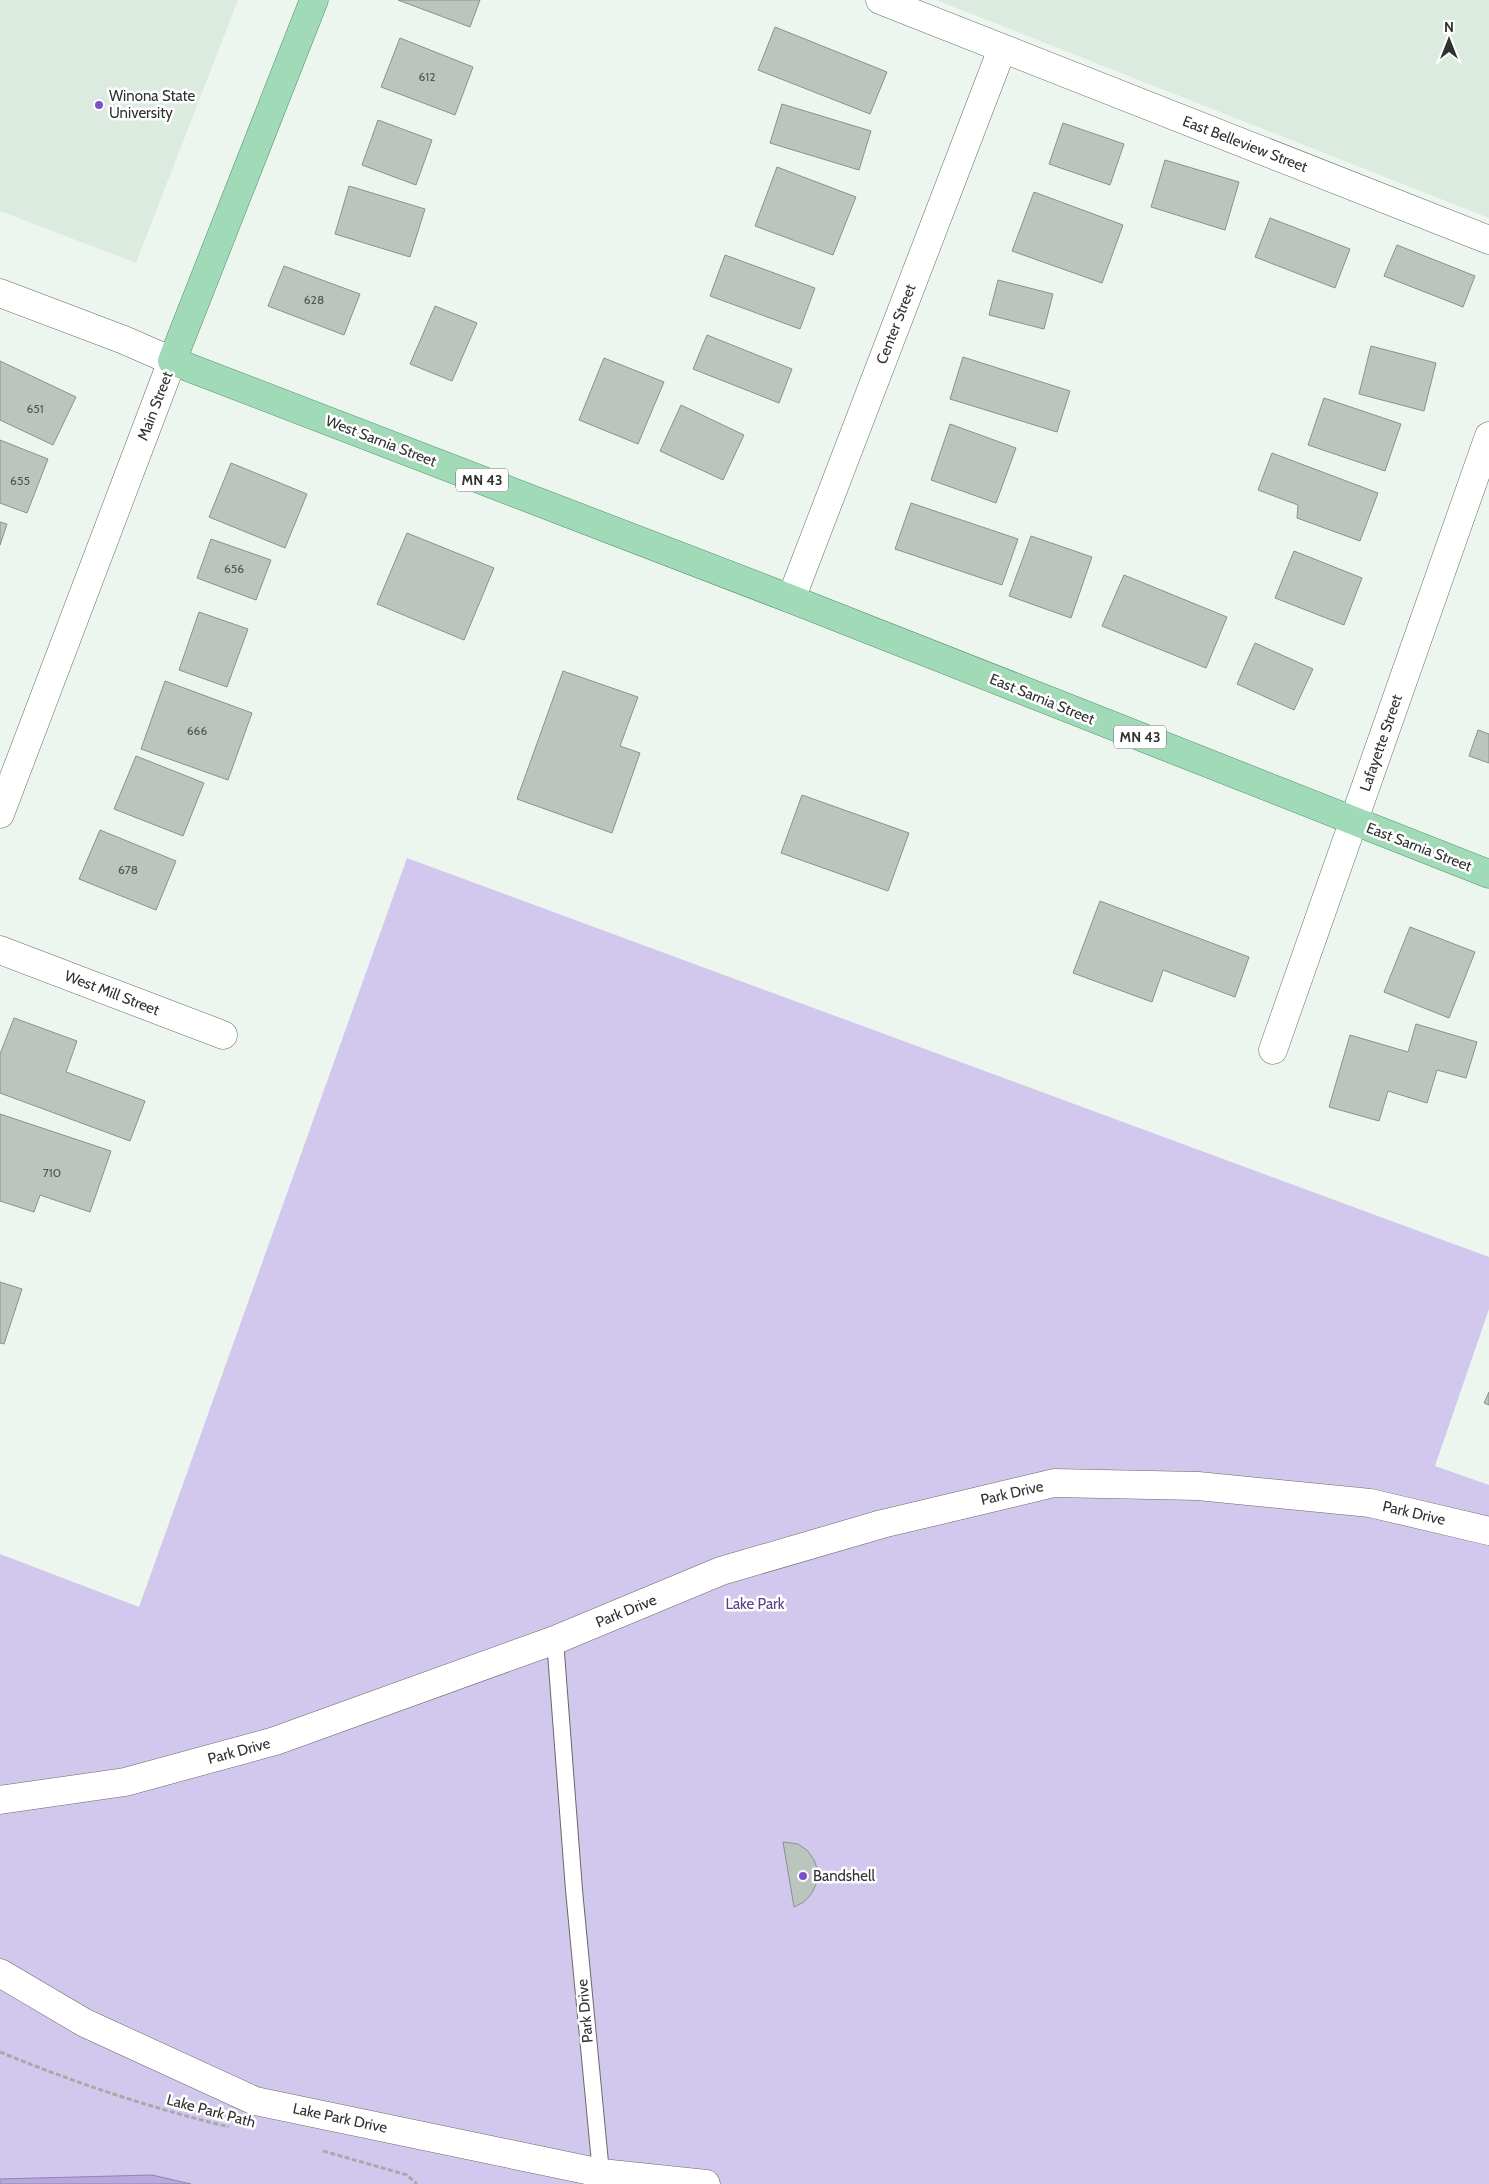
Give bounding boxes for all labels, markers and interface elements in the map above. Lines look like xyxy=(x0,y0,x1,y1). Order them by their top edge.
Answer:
north arrow xyxy=(1424,15,1474,65)
text: N xyxy=(1444,18,1454,36)
house number: 612 xyxy=(419,69,435,84)
place label: Winona State University xyxy=(109,87,196,122)
marker: Winona State University xyxy=(93,99,105,111)
street label: East Belleview Street xyxy=(1180,112,1310,176)
street label: Center Street xyxy=(872,281,920,367)
house number: 628 xyxy=(304,292,324,307)
street label: Main Street xyxy=(134,369,176,443)
house number: 651 xyxy=(26,401,44,416)
street label: West Sarnia Street xyxy=(323,412,439,470)
road number: MN 43 xyxy=(456,468,508,492)
house number: 655 xyxy=(10,473,30,488)
house number: 656 xyxy=(224,561,244,576)
street label: East Sarnia Street xyxy=(987,670,1097,728)
street label: Lafayette Street xyxy=(1356,692,1406,794)
house number: 666 xyxy=(187,723,207,738)
road number: MN 43 xyxy=(1114,726,1166,749)
street label: East Sarnia Street xyxy=(1364,819,1474,875)
house number: 678 xyxy=(118,862,138,877)
street label: West Mill Street xyxy=(62,967,162,1019)
house number: 710 xyxy=(43,1165,61,1180)
street label: Park Drive xyxy=(979,1477,1046,1509)
street label: Park Drive xyxy=(1381,1497,1448,1529)
street label: Park Drive xyxy=(593,1591,659,1631)
park label: Lake Park xyxy=(725,1595,785,1613)
street label: Park Drive xyxy=(206,1734,273,1768)
place label: Bandshell xyxy=(813,1867,875,1885)
marker: Bandshell xyxy=(797,1870,809,1882)
street label: Park Drive xyxy=(573,1978,597,2044)
street label: Lake Park Path xyxy=(165,2091,257,2131)
street label: Lake Park Drive xyxy=(291,2099,389,2137)

